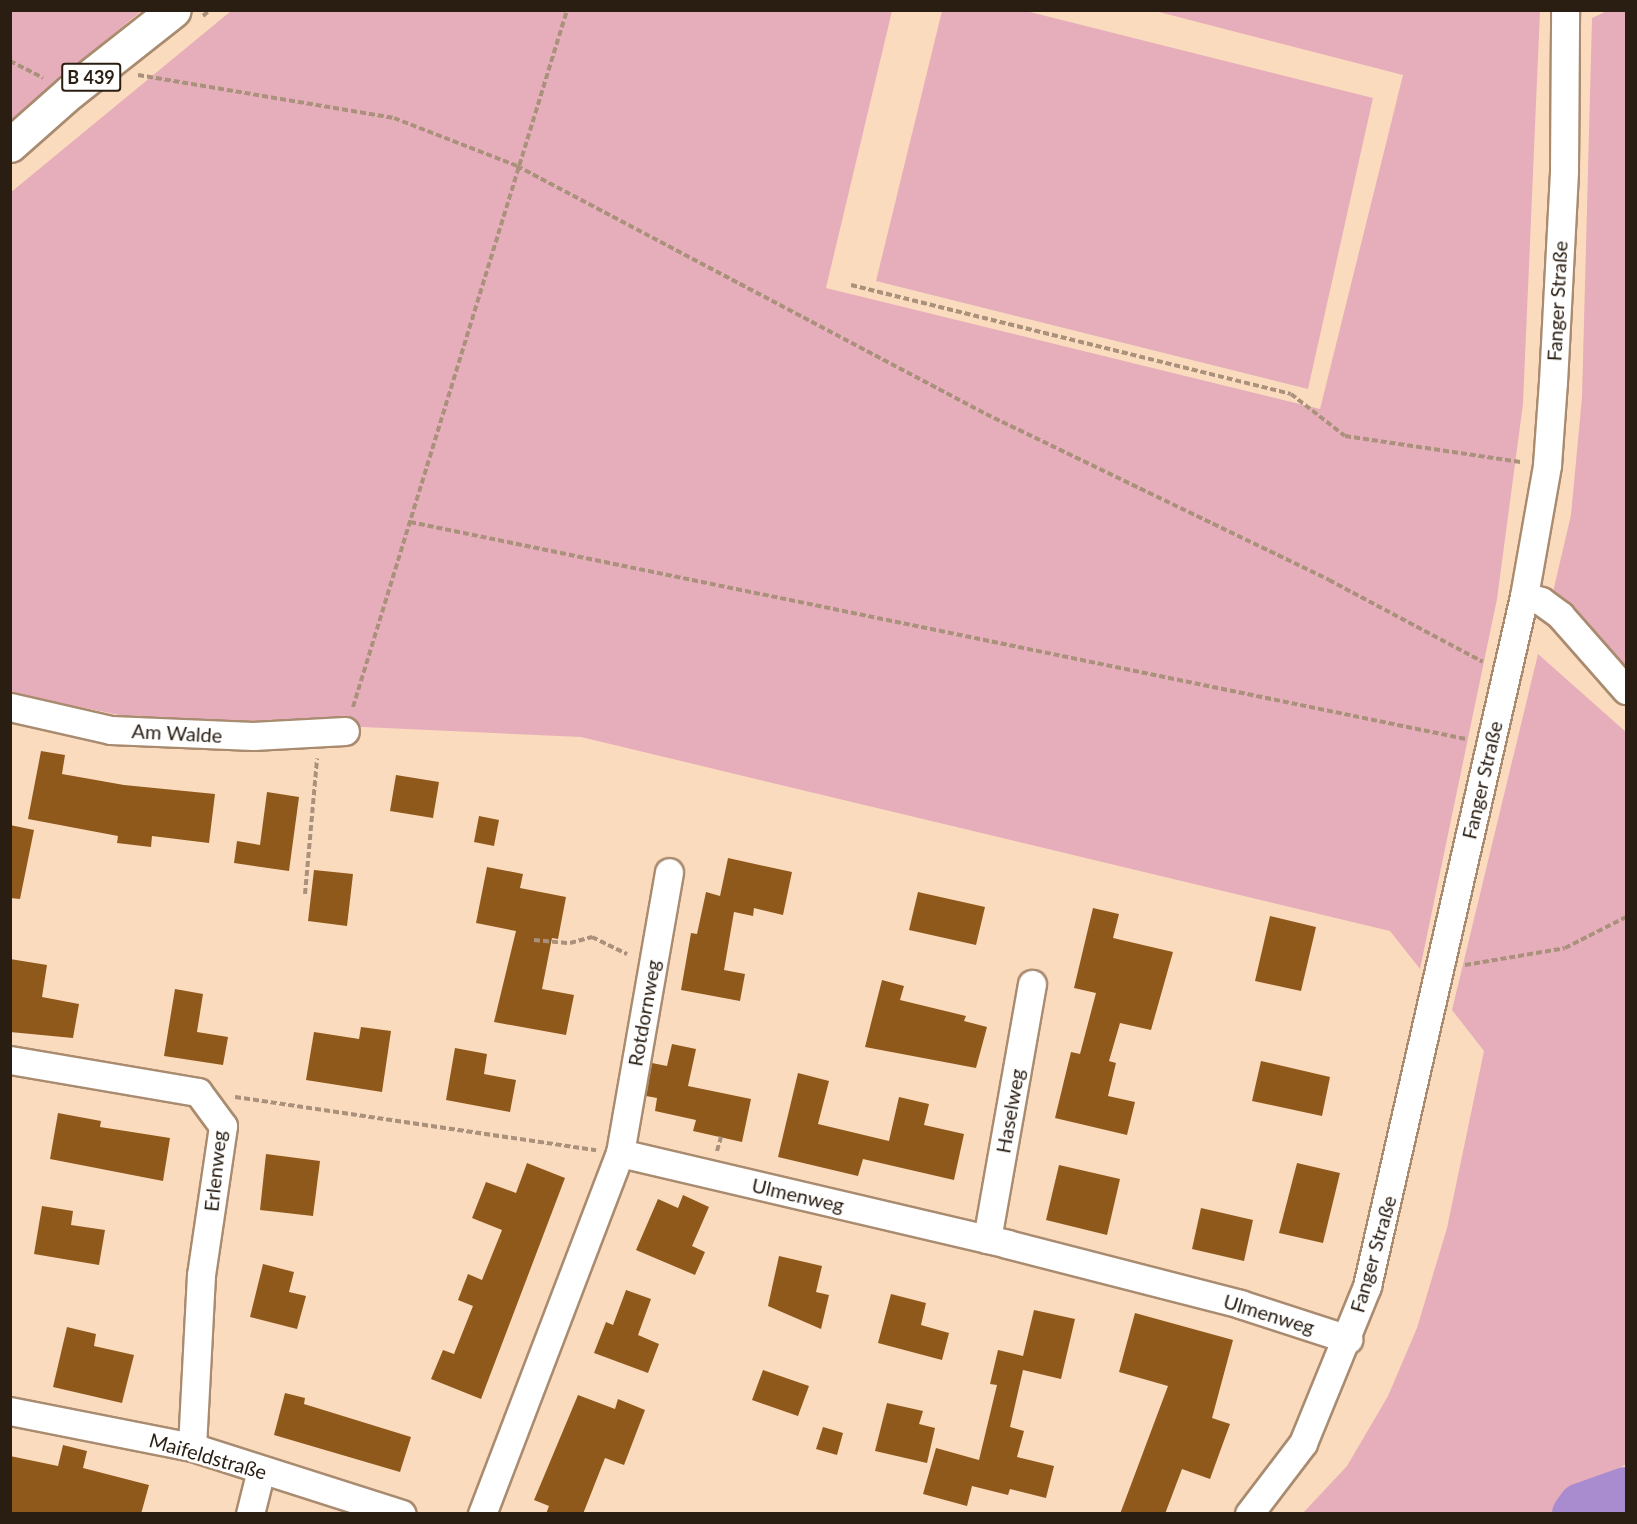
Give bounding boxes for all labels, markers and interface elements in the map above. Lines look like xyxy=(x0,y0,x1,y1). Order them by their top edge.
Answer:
road number: B 439 xyxy=(61,62,121,92)
street label: Fanger Straße xyxy=(1542,240,1572,362)
street label: Fanger Straße xyxy=(1457,718,1507,842)
street label: Am Walde xyxy=(131,719,223,747)
street label: Rotdornweg xyxy=(623,958,665,1068)
street label: Haselweg xyxy=(991,1067,1029,1155)
street label: Erlenweg xyxy=(199,1129,231,1213)
street label: Ulmenweg xyxy=(750,1173,846,1217)
street label: Fanger Straße xyxy=(1345,1193,1401,1315)
street label: Ulmenweg xyxy=(1221,1289,1317,1339)
street label: Maifeldstraße xyxy=(146,1428,270,1484)

